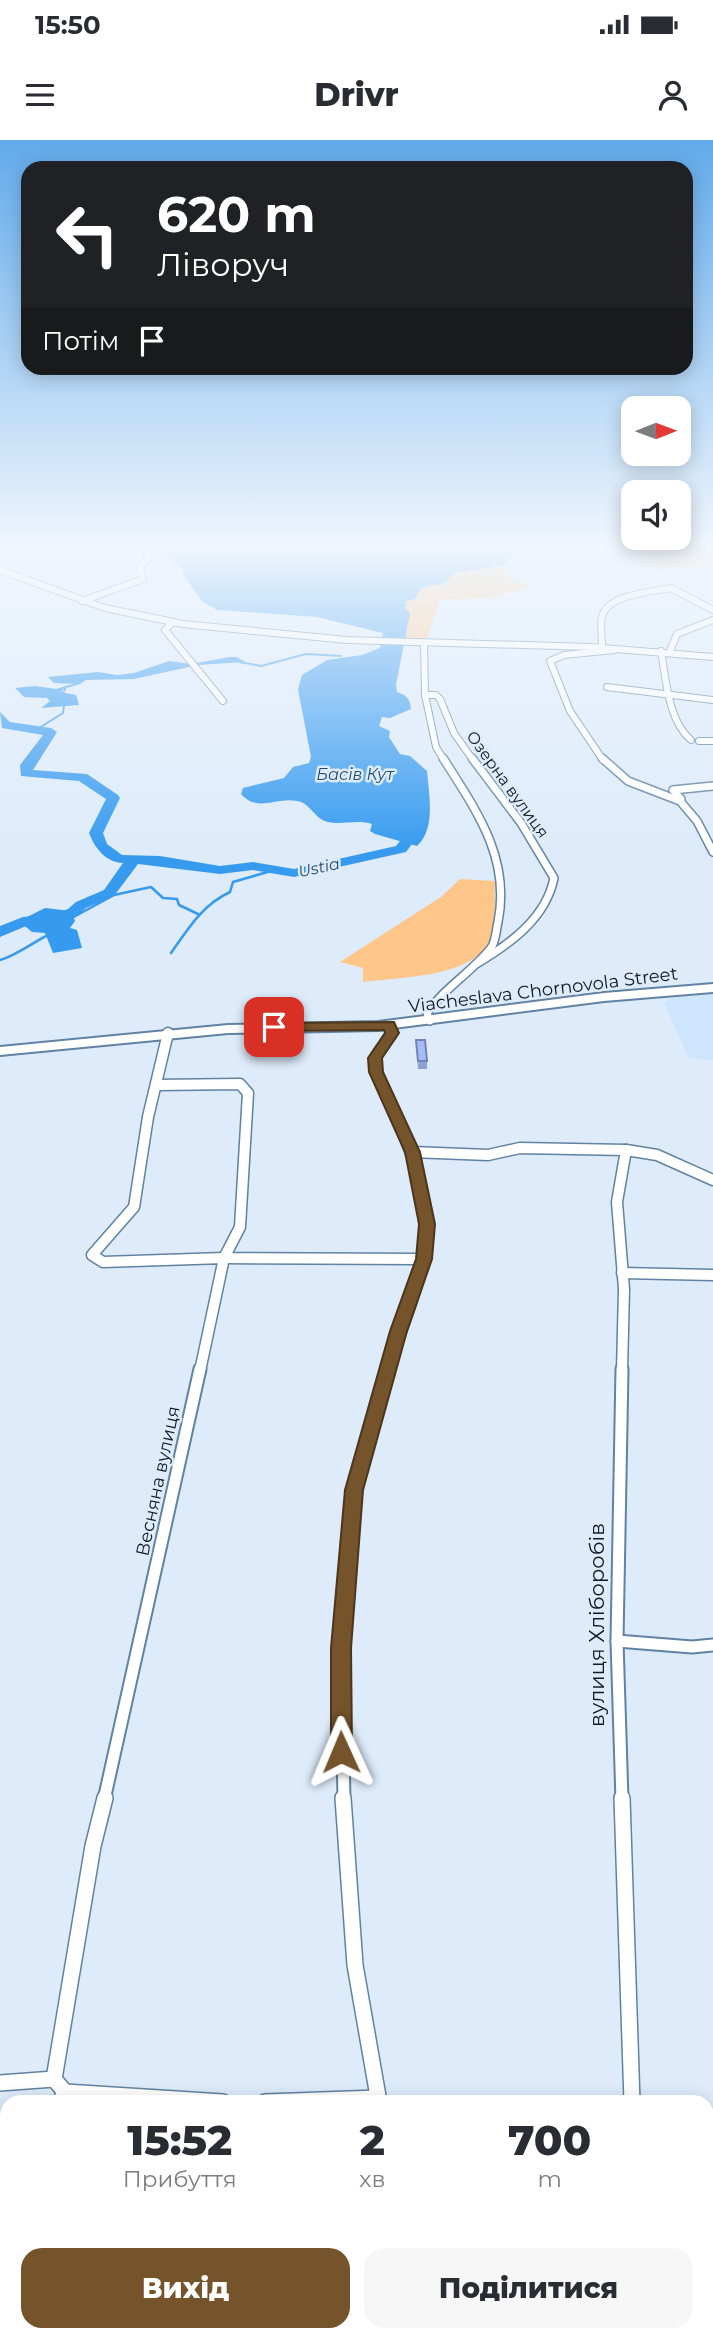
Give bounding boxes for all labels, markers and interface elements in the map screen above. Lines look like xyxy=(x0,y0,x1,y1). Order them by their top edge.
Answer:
text: 15:50 xyxy=(35,9,101,41)
text: Drivr xyxy=(314,75,399,114)
icon: menu xyxy=(21,76,59,114)
icon: person xyxy=(654,76,692,114)
text: 620 m xyxy=(157,185,316,244)
icon: left xyxy=(42,189,133,280)
text: Ліворуч xyxy=(157,245,289,284)
icon: arrive xyxy=(133,322,171,360)
text: Потім xyxy=(42,325,119,357)
north arrow xyxy=(621,396,691,466)
map controls xyxy=(621,396,691,550)
button: sound xyxy=(621,480,691,550)
street label: Озерна вулиця xyxy=(462,727,553,841)
water label: Басів Кут xyxy=(316,765,395,784)
water label: Ustia xyxy=(297,854,342,881)
street label: Viacheslava Chornovola Street xyxy=(407,963,679,1017)
pin xyxy=(244,997,304,1057)
icon: arrive xyxy=(255,1008,293,1046)
street label: Весняна вулиця xyxy=(131,1404,185,1558)
street label: вулиця Хліборобів xyxy=(584,1523,609,1727)
position arrow xyxy=(304,1715,378,1789)
text: 15:52 xyxy=(127,2114,232,2166)
text: 2 xyxy=(360,2114,385,2166)
text: 700 xyxy=(508,2114,591,2166)
text: Прибуття xyxy=(123,2165,237,2193)
text: хв xyxy=(359,2165,385,2193)
text: m xyxy=(537,2165,562,2193)
button: Вихід xyxy=(21,2248,350,2328)
button: Поділитися xyxy=(364,2248,693,2328)

